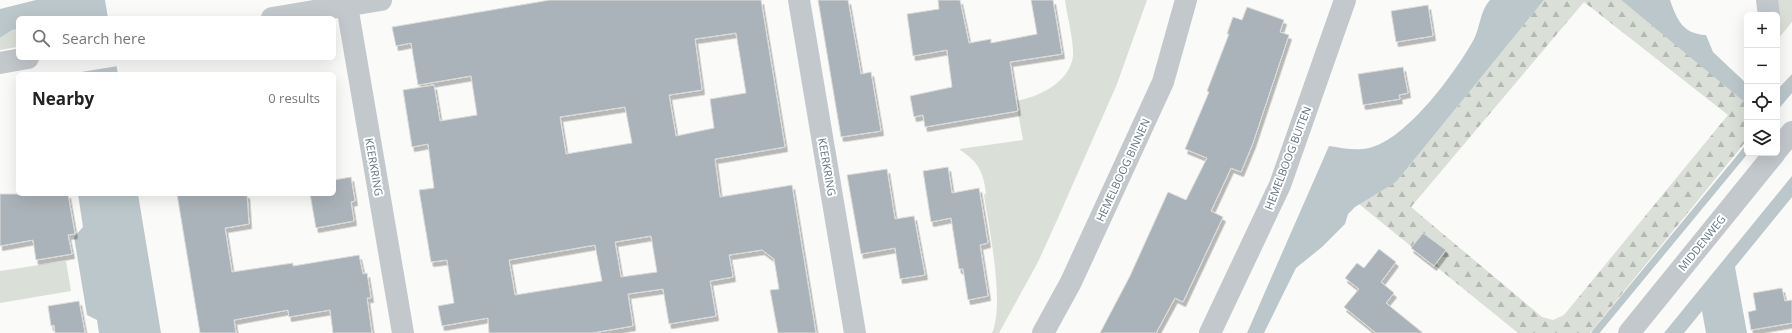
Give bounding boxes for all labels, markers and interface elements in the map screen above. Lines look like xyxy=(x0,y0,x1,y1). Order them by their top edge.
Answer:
map controls xyxy=(1744,12,1780,156)
button: + xyxy=(1744,12,1780,48)
search box xyxy=(16,16,336,60)
icon: search xyxy=(30,27,52,49)
text: Search here xyxy=(62,28,146,48)
button: − xyxy=(1744,48,1780,84)
button: locate xyxy=(1744,84,1780,120)
text: Nearby xyxy=(32,87,94,110)
text: 0 results xyxy=(268,89,320,107)
street label: HEMELBOOG BUITEN xyxy=(1261,104,1314,212)
street label: HEMELBOOG BINNEN xyxy=(1092,116,1153,224)
button: layers xyxy=(1744,120,1780,156)
street label: KEERKRING xyxy=(362,137,387,197)
street label: KEERKRING xyxy=(815,137,840,197)
street label: MIDDENWEG xyxy=(1675,212,1729,274)

